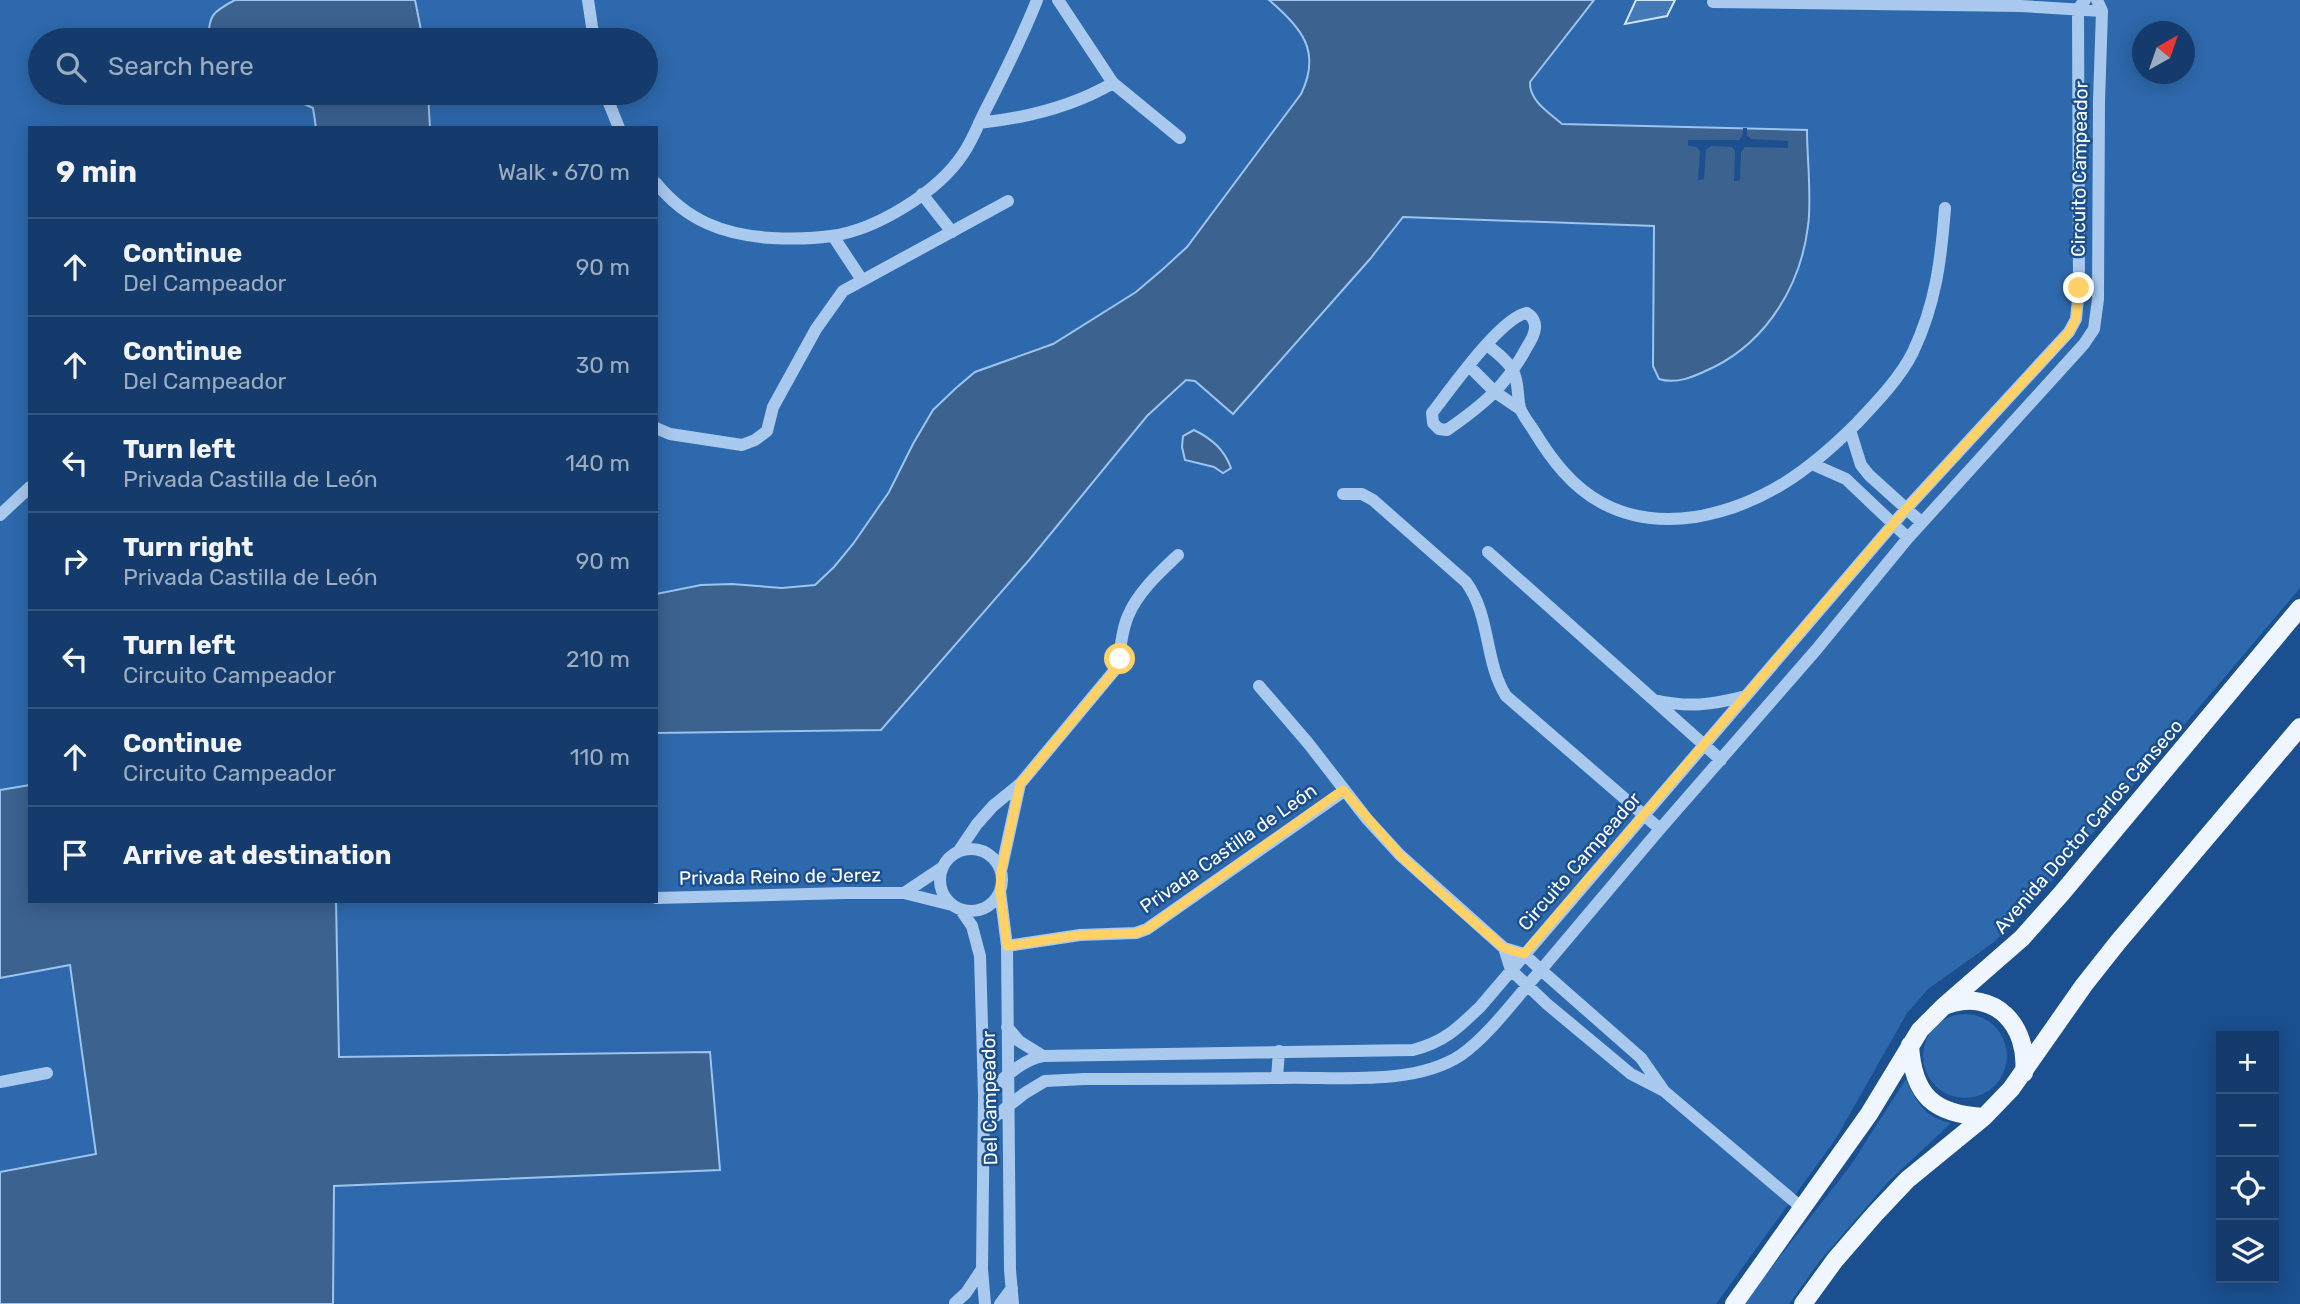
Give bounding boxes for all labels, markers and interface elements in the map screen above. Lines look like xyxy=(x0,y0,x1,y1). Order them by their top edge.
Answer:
north arrow xyxy=(2132,21,2195,84)
search box xyxy=(28,28,658,105)
icon: search xyxy=(52,48,90,86)
text: Search here xyxy=(108,51,254,82)
street label: Circuito Campeador xyxy=(2066,80,2093,257)
text: 9 min xyxy=(56,154,137,190)
text: Walk · 670 m xyxy=(498,158,630,186)
text: Continue xyxy=(123,238,242,269)
icon: ahead xyxy=(56,248,94,286)
text: 90 m xyxy=(576,253,630,281)
text: Del Campeador xyxy=(123,269,286,297)
route end xyxy=(2063,272,2094,303)
text: Continue xyxy=(123,336,242,367)
icon: ahead xyxy=(56,346,94,384)
text: 30 m xyxy=(575,351,630,379)
text: Del Campeador xyxy=(123,367,286,395)
text: Turn left xyxy=(123,434,235,465)
icon: left xyxy=(56,444,94,482)
text: 140 m xyxy=(565,449,630,477)
text: Privada Castilla de León xyxy=(123,465,378,493)
text: Turn right xyxy=(123,532,253,563)
icon: right xyxy=(56,542,94,580)
text: 90 m xyxy=(576,547,630,575)
text: Privada Castilla de León xyxy=(123,563,378,591)
text: Turn left xyxy=(123,630,235,661)
icon: left xyxy=(56,640,94,678)
route start xyxy=(1104,643,1135,674)
text: 210 m xyxy=(566,645,630,673)
text: Circuito Campeador xyxy=(123,661,336,689)
street label: Avenida Doctor Carlos Canseco xyxy=(1989,714,2188,938)
text: Continue xyxy=(123,728,242,759)
icon: ahead xyxy=(56,738,94,776)
text: 110 m xyxy=(570,743,630,771)
text: Circuito Campeador xyxy=(123,759,336,787)
street label: Privada Castilla de León xyxy=(1135,779,1321,918)
street label: Circuito Campeador xyxy=(1513,787,1646,935)
icon: arrive xyxy=(56,836,94,874)
text: Arrive at destination xyxy=(123,840,391,871)
street label: Privada Reino de Jerez xyxy=(679,863,881,890)
street label: Del Campeador xyxy=(977,1030,1002,1166)
map controls xyxy=(2216,1031,2279,1283)
button: + xyxy=(2216,1031,2279,1094)
button: − xyxy=(2216,1094,2279,1157)
button: locate xyxy=(2216,1157,2279,1220)
button: layers xyxy=(2216,1220,2279,1283)

